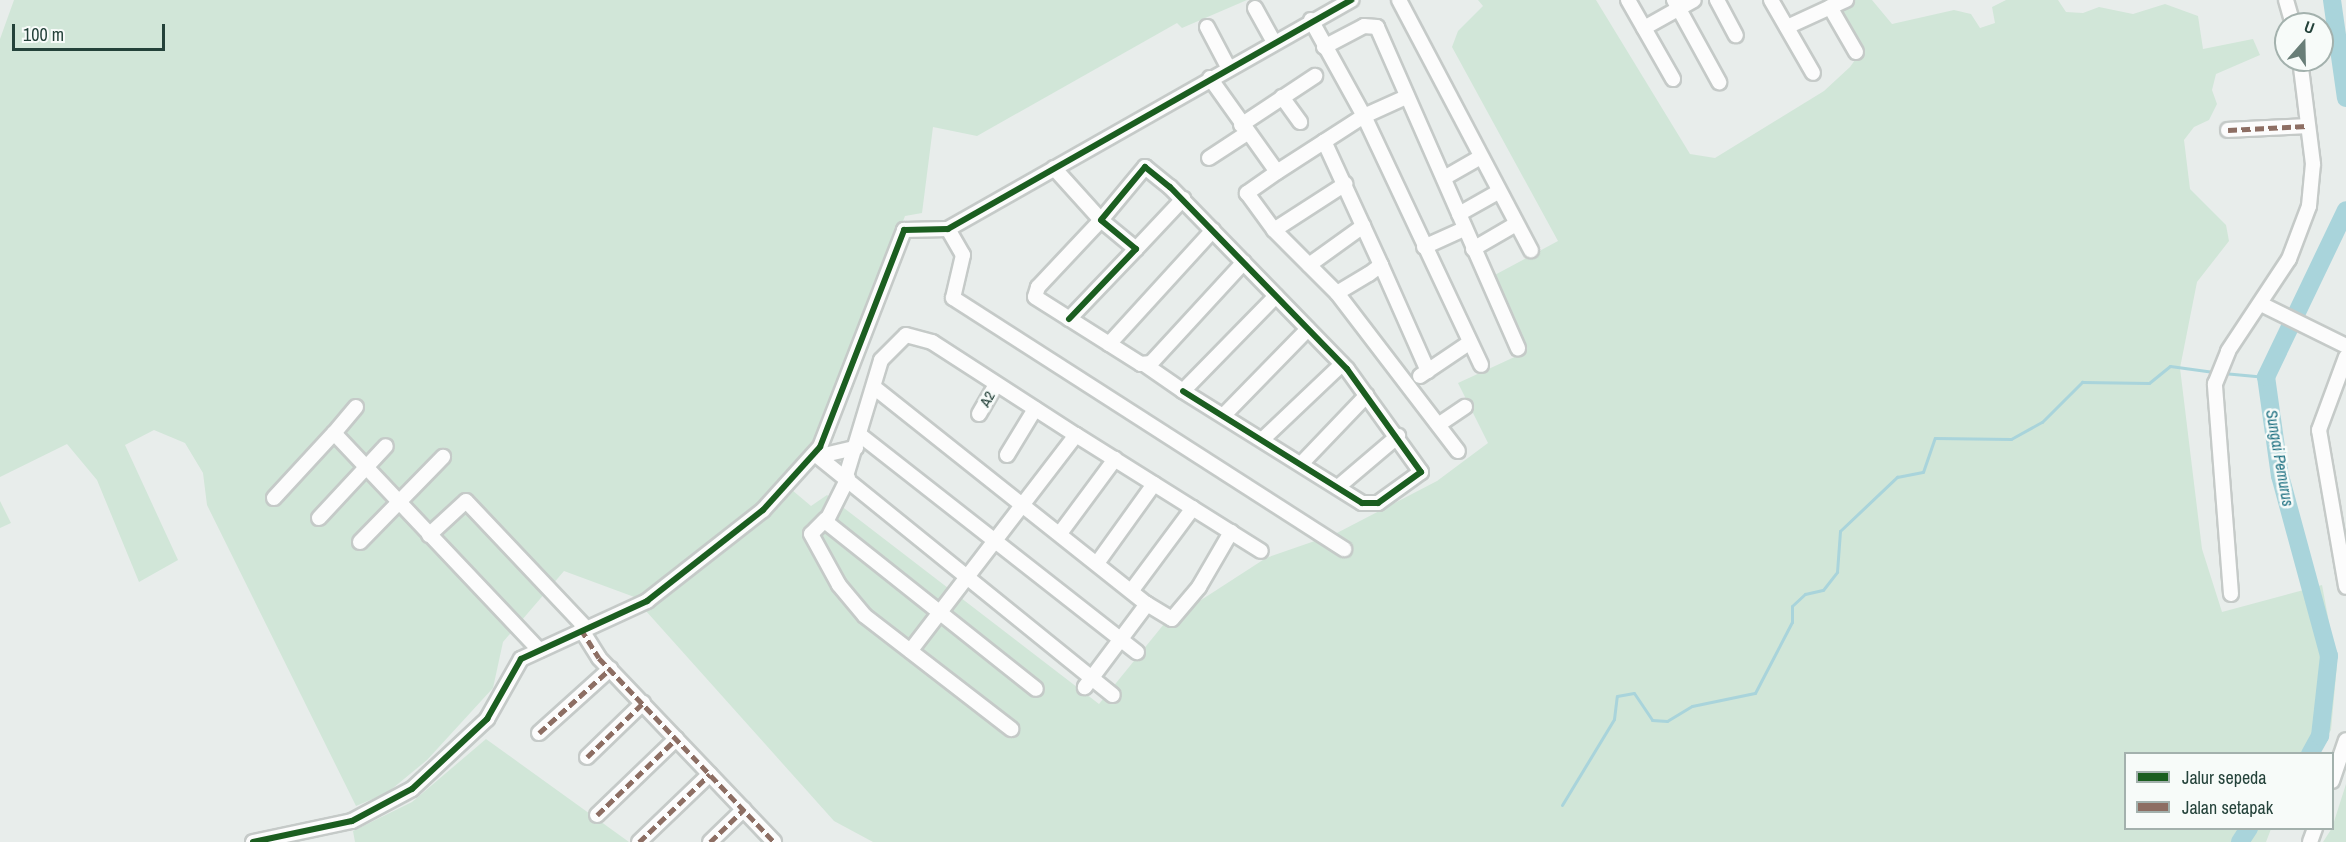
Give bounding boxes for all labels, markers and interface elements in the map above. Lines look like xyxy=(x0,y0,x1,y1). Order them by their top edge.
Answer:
scale bar xyxy=(15,12,168,50)
north arrow xyxy=(2274,12,2334,72)
text: U xyxy=(2301,15,2318,39)
text: 100 m xyxy=(23,22,64,47)
street label: A2 xyxy=(975,388,999,410)
water label: Sungai Pemurus xyxy=(2262,408,2298,508)
legend xyxy=(2124,752,2334,830)
text: Jalur sepeda xyxy=(2182,765,2267,790)
text: Jalan setapak xyxy=(2182,795,2273,820)

